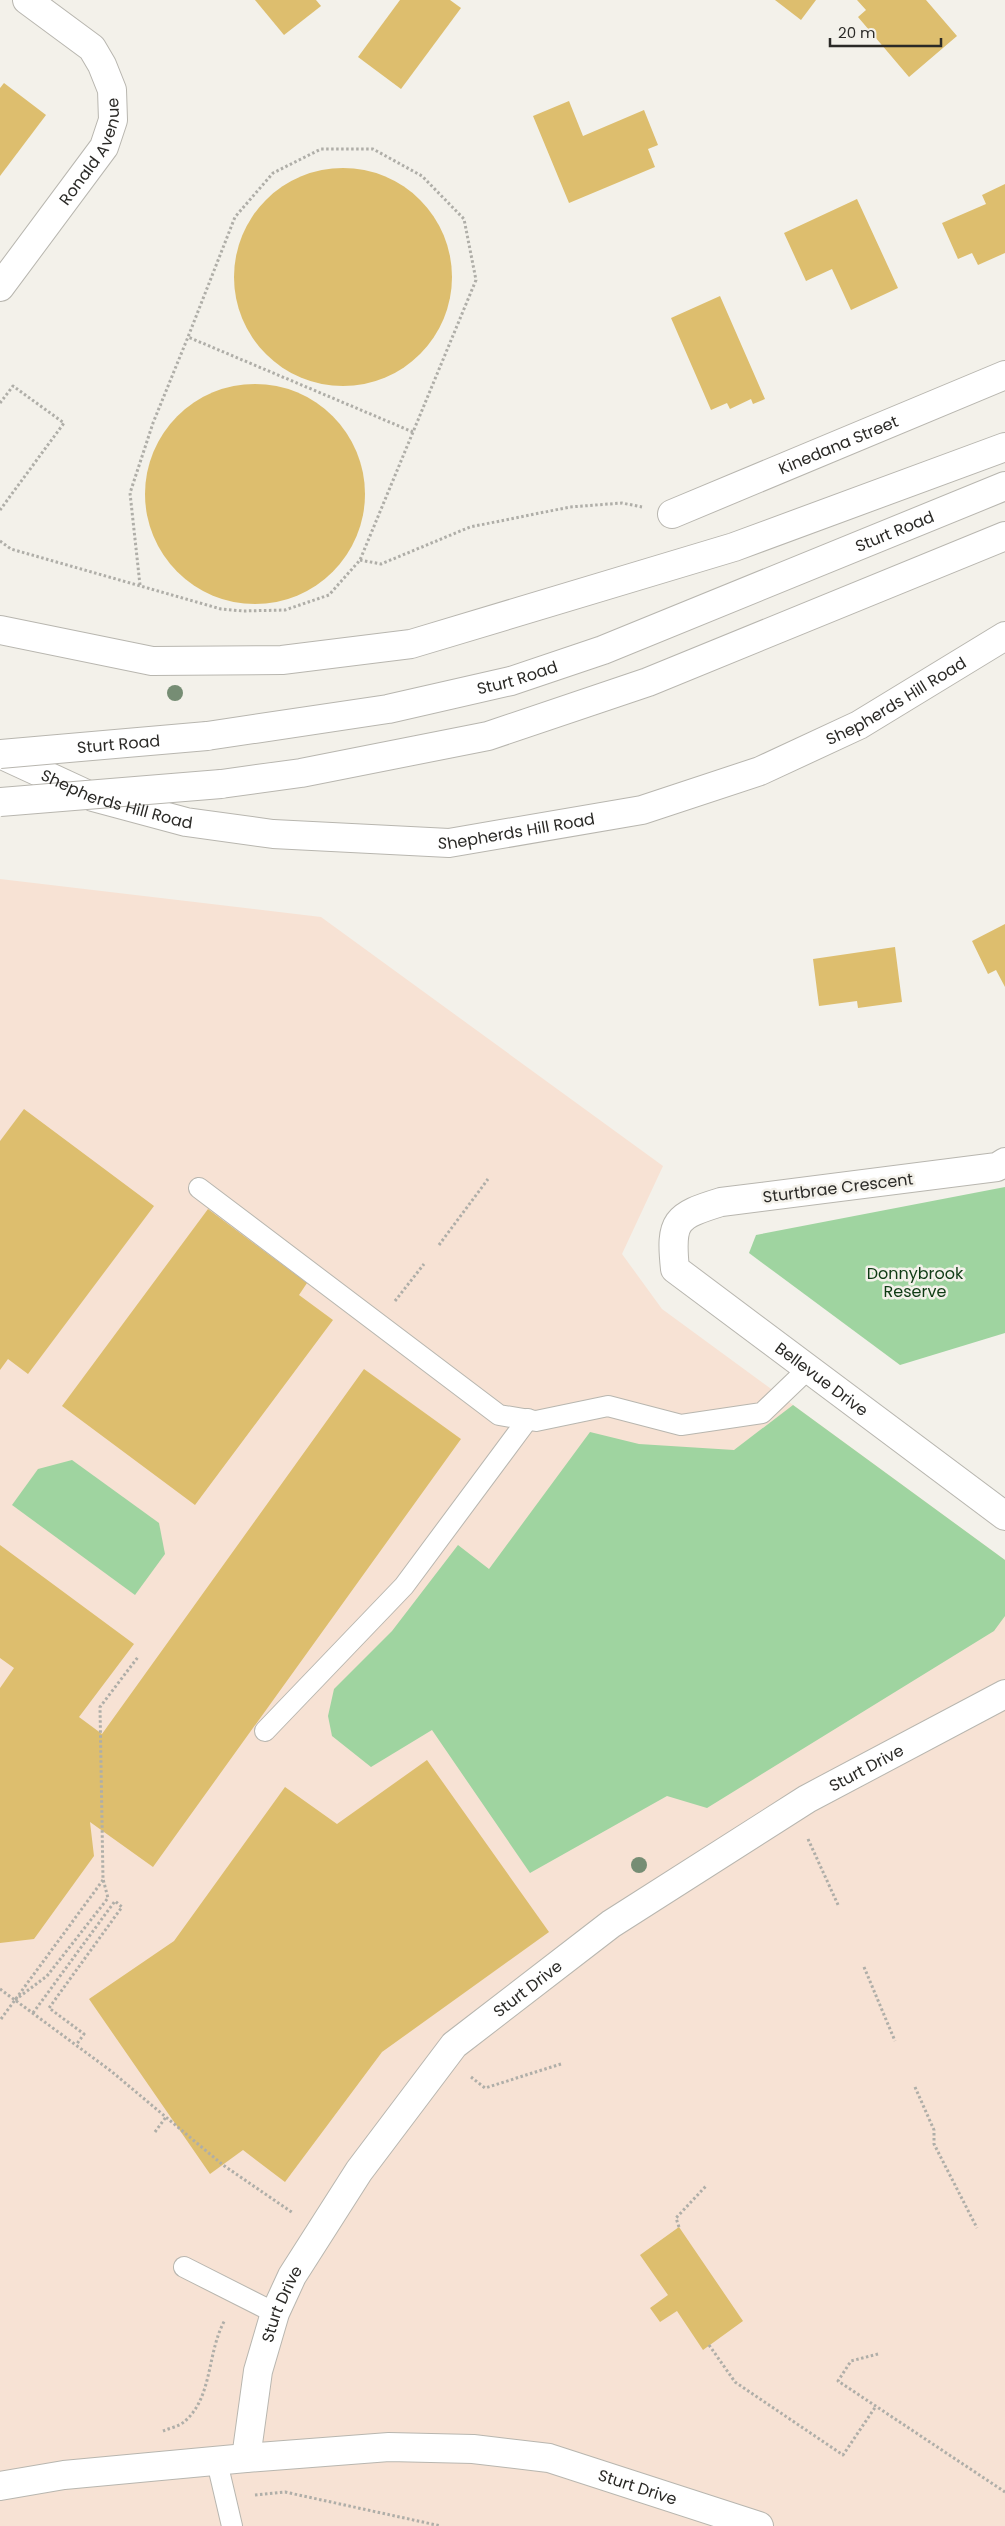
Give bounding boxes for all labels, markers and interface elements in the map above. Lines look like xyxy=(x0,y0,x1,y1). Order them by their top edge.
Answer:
scale bar xyxy=(830,15,941,47)
text: 20 m xyxy=(838,22,876,43)
street label: Ronald Avenue xyxy=(53,97,125,210)
street label: Kinedana Street xyxy=(775,409,902,480)
street label: Sturt Road xyxy=(852,505,937,557)
street label: Shepherds Hill Road xyxy=(822,651,970,750)
street label: Sturt Road xyxy=(475,655,561,700)
street label: Sturt Road xyxy=(76,729,161,759)
street label: Shepherds Hill Road xyxy=(37,763,194,834)
street label: Shepherds Hill Road xyxy=(437,807,596,855)
street label: Sturtbrae Crescent xyxy=(761,1167,915,1209)
park label: Donnybrook Reserve xyxy=(867,1262,964,1303)
street label: Bellevue Drive xyxy=(770,1336,873,1421)
street label: Sturt Drive xyxy=(825,1738,908,1797)
street label: Sturt Drive xyxy=(488,1954,567,2022)
street label: Sturt Drive xyxy=(255,2261,308,2345)
street label: Sturt Drive xyxy=(595,2463,680,2510)

